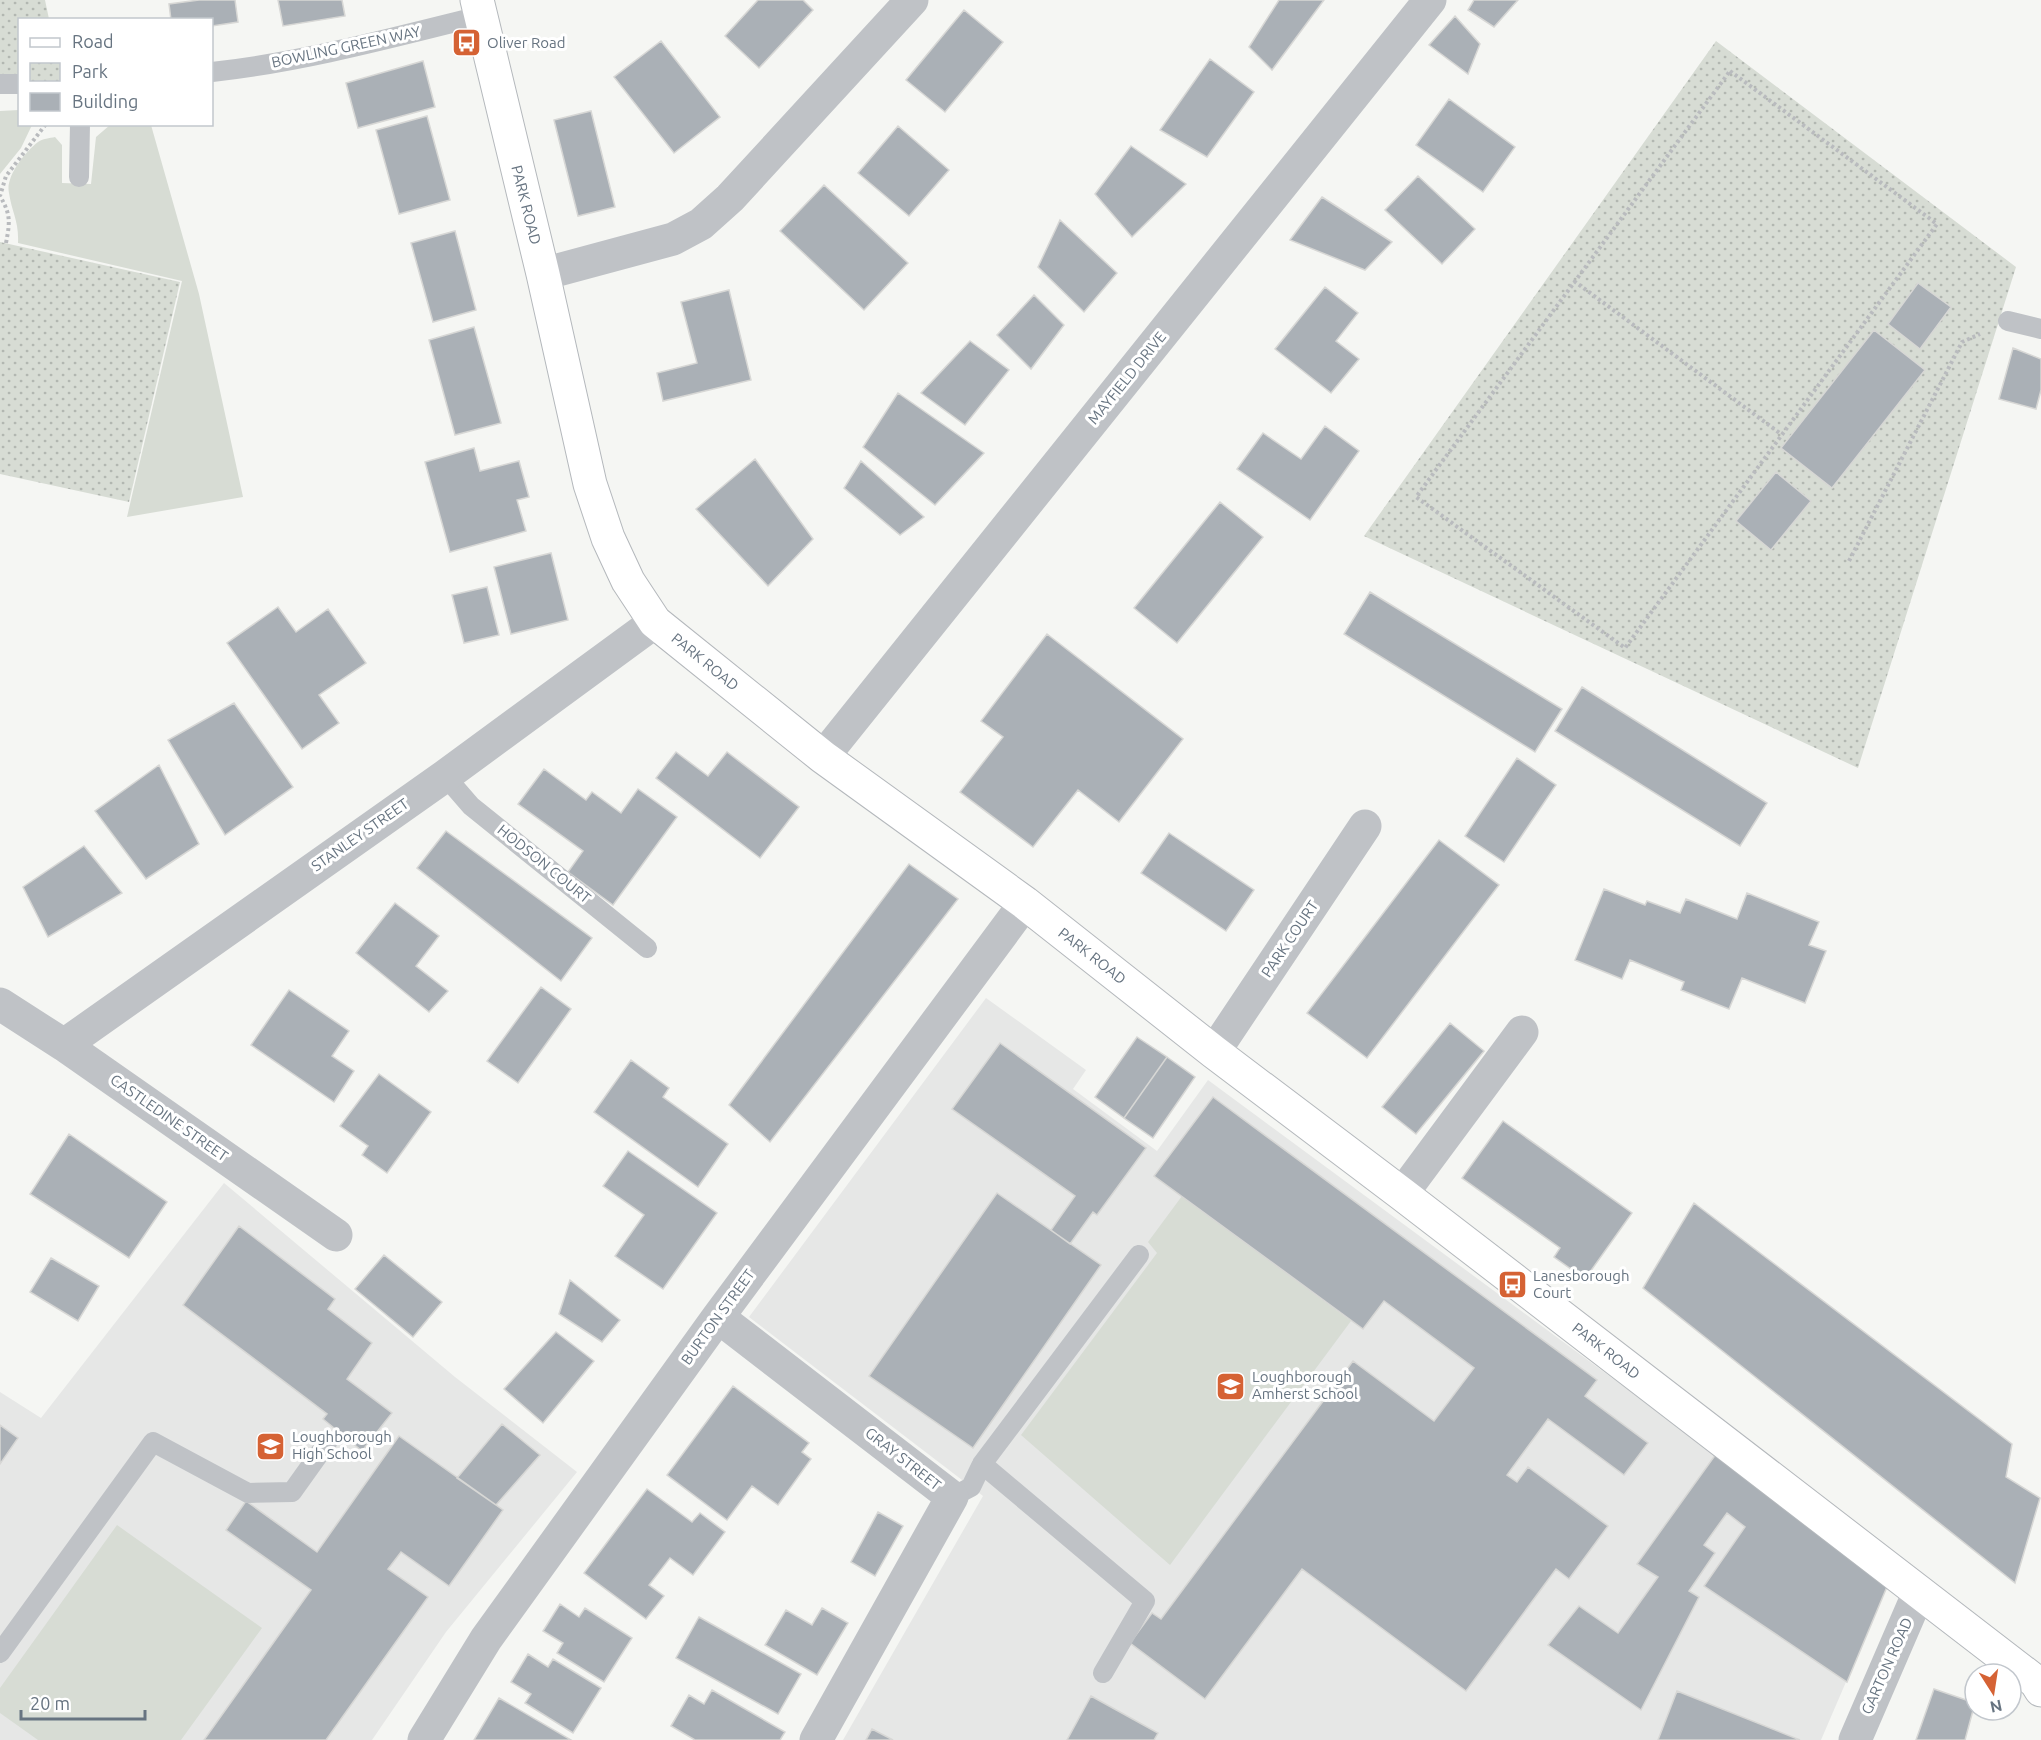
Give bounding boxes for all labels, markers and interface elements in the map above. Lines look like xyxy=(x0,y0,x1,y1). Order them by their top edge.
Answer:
legend xyxy=(18,18,213,126)
street label: BOWLING GREEN WAY xyxy=(270,22,422,71)
bus stop icon: Oliver Road xyxy=(450,27,482,59)
text: Road xyxy=(72,31,114,51)
place label: Oliver Road xyxy=(487,34,565,51)
text: Park xyxy=(72,61,108,81)
text: Building xyxy=(72,91,138,111)
street label: PARK ROAD xyxy=(508,163,545,246)
street label: MAYFIELD DRIVE xyxy=(1084,328,1169,427)
street label: PARK ROAD xyxy=(668,629,742,694)
street label: STANLEY STREET xyxy=(308,794,412,874)
street label: HODSON COURT xyxy=(494,821,595,907)
street label: PARK COURT xyxy=(1258,897,1322,980)
street label: PARK ROAD xyxy=(1055,924,1130,987)
street label: CASTLEDINE STREET xyxy=(107,1071,232,1165)
street label: BURTON STREET xyxy=(677,1265,758,1368)
place label: Lanesborough Court xyxy=(1533,1267,1629,1301)
bus stop icon: Lanesborough Court xyxy=(1496,1269,1528,1301)
street label: PARK ROAD xyxy=(1569,1319,1644,1382)
place label: Loughborough Amherst School xyxy=(1252,1368,1358,1402)
school or university icon: Loughborough Amherst School xyxy=(1215,1370,1247,1402)
street label: GRAY STREET xyxy=(862,1424,945,1494)
place label: Loughborough High School xyxy=(292,1428,392,1462)
school or university icon: Loughborough High School xyxy=(255,1430,287,1462)
street label: GARTON ROAD xyxy=(1858,1615,1915,1717)
north arrow xyxy=(1963,1662,2023,1722)
scale bar xyxy=(21,1683,146,1721)
text: 20 m xyxy=(30,1693,70,1713)
text: N xyxy=(1988,1697,2004,1717)

